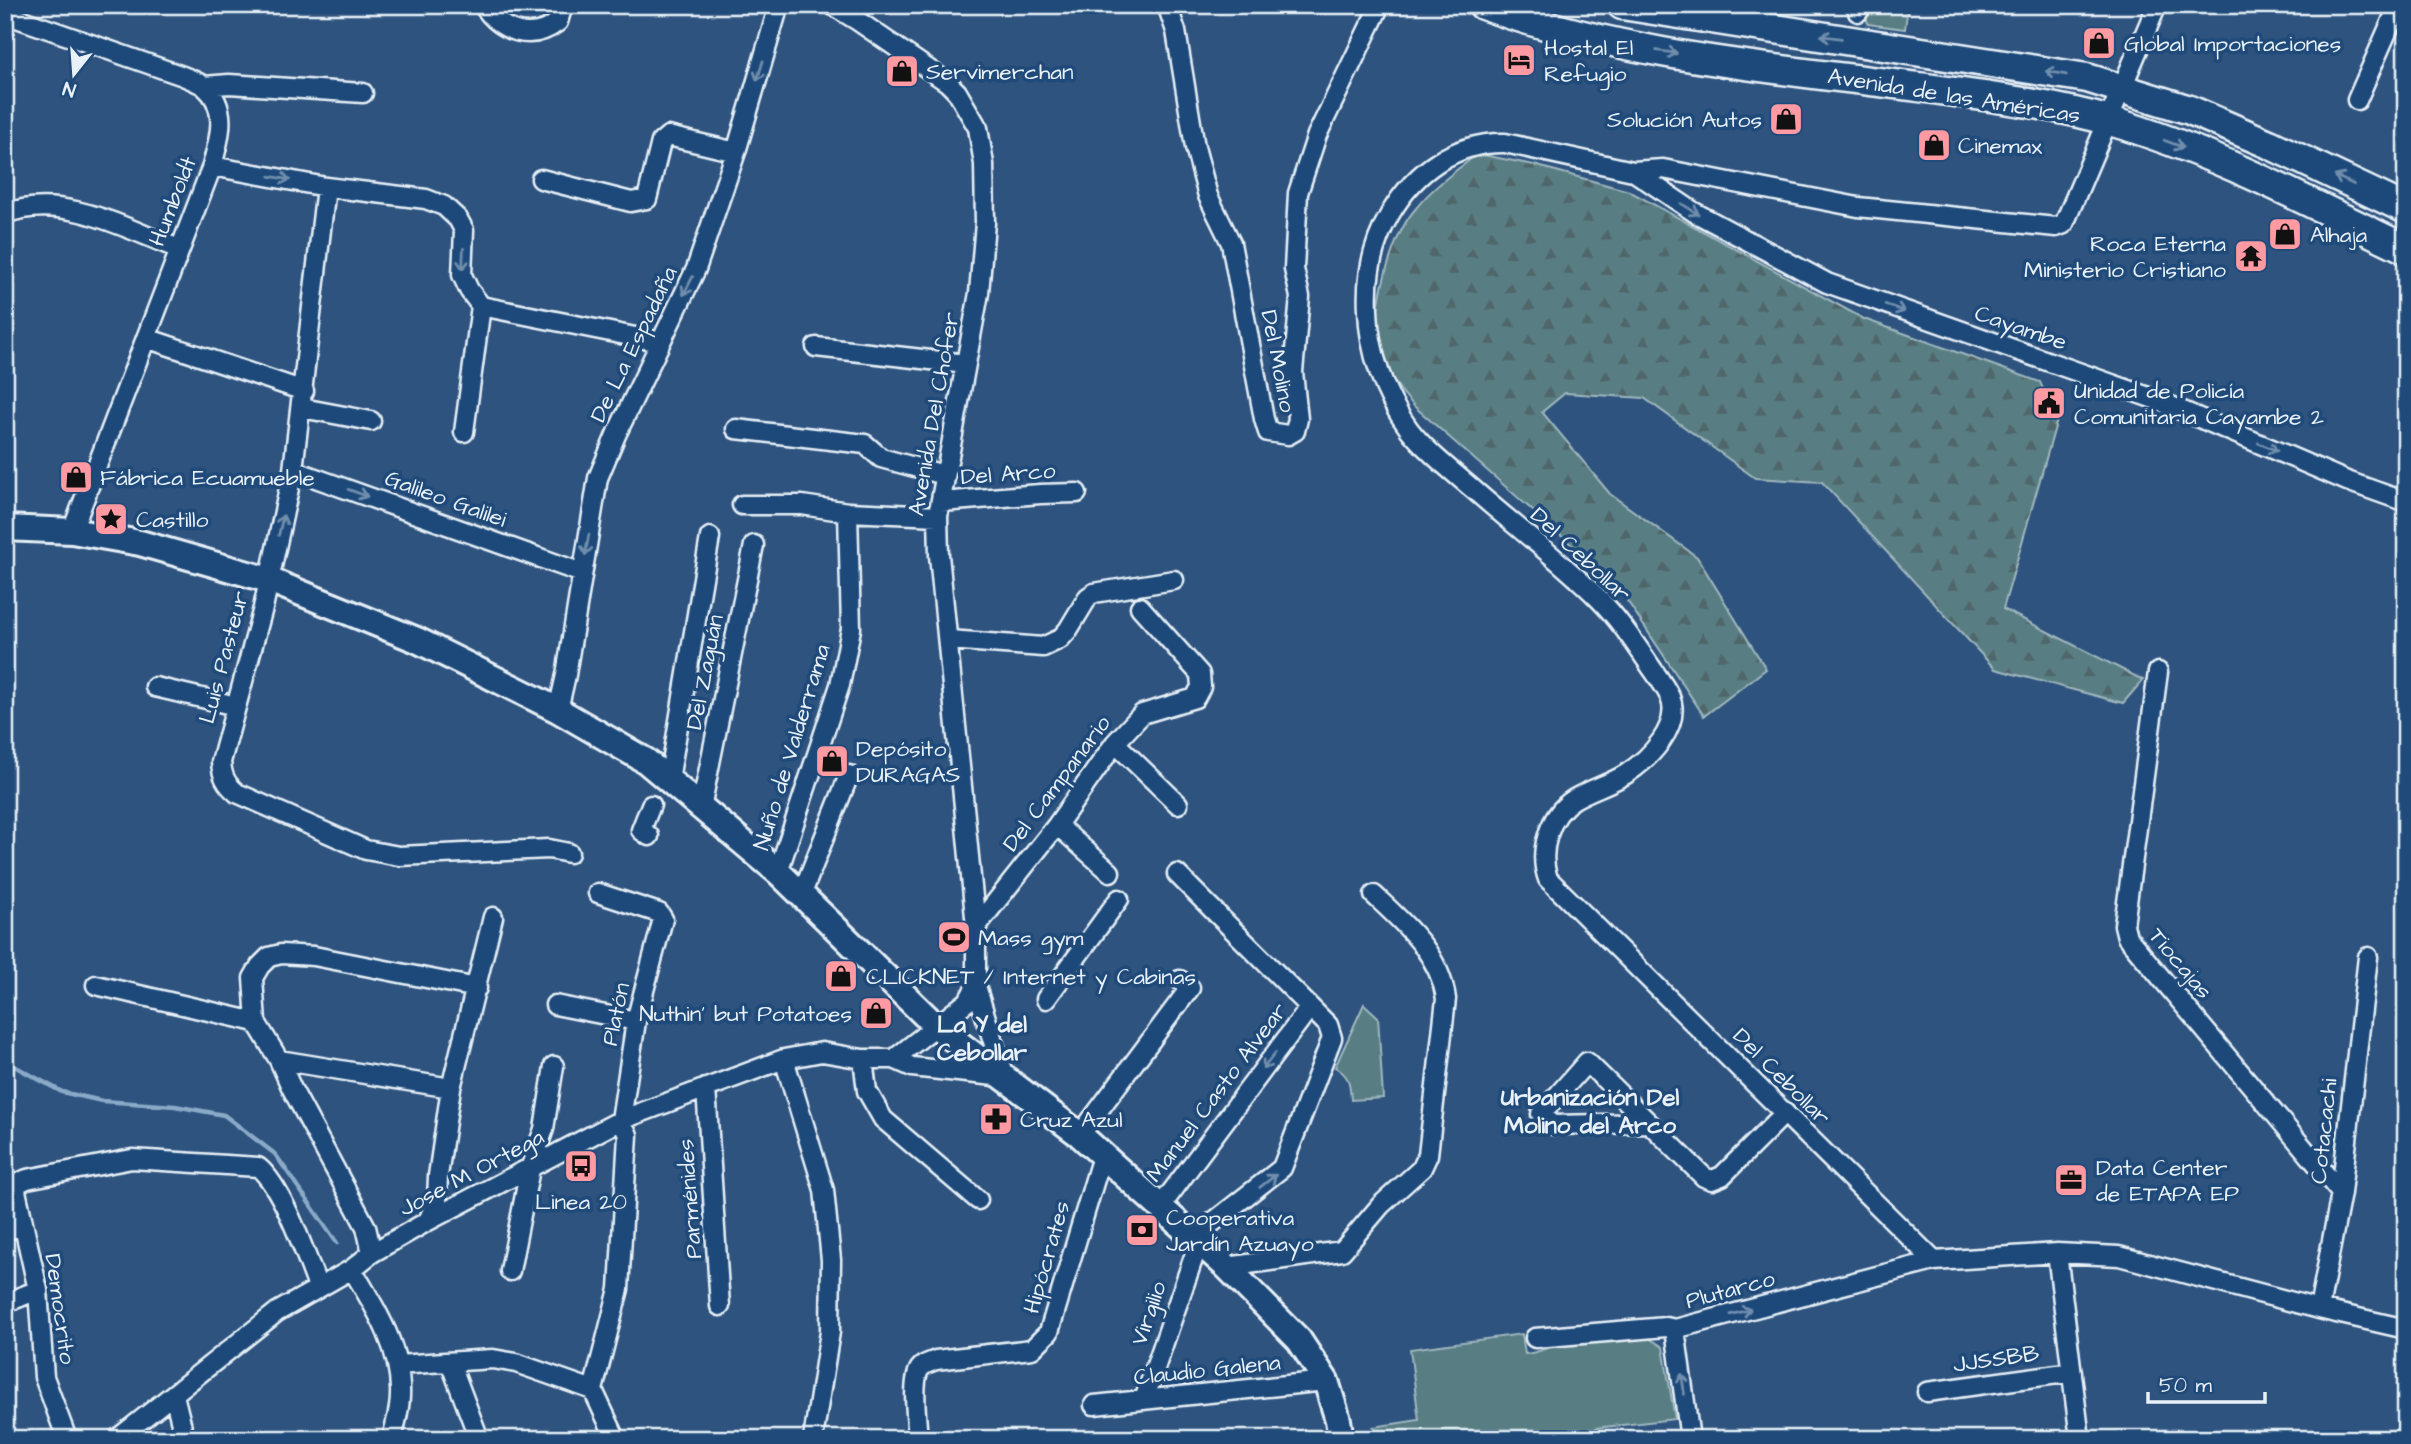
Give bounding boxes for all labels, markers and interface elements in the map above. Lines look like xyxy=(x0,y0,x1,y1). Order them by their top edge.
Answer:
shop icon: Global Importaciones xyxy=(2080,24,2118,62)
place label: Global Importaciones xyxy=(2124,28,2341,60)
one-way arrow xyxy=(1821,30,1843,43)
place label: Hostal El Refugio xyxy=(1544,32,1633,91)
north arrow xyxy=(38,38,108,108)
hotel icon: Hostal El Refugio xyxy=(1500,41,1538,79)
one-way arrow xyxy=(1655,46,1678,59)
shop icon: Servimerchan xyxy=(883,52,921,90)
place label: Servimerchan xyxy=(926,56,1074,88)
one-way arrow xyxy=(752,59,765,81)
street label: Avenida de las Américas xyxy=(1825,60,2082,132)
one-way arrow xyxy=(2045,66,2068,79)
text: N xyxy=(60,74,79,103)
shop icon: Solución Autos xyxy=(1767,100,1805,138)
place label: Solución Autos xyxy=(1607,104,1762,136)
shop icon: Cinemax xyxy=(1915,126,1953,164)
place label: Cinemax xyxy=(1958,130,2042,162)
one-way arrow xyxy=(2162,139,2184,152)
street label: Humboldt xyxy=(141,151,205,251)
one-way arrow xyxy=(268,172,290,185)
one-way arrow xyxy=(2334,173,2355,186)
one-way arrow xyxy=(1680,202,1700,216)
shop icon: Alhaja xyxy=(2266,215,2304,253)
place label: Alhaja xyxy=(2310,219,2368,251)
place label: Roca Eterna Ministerio Cristiano xyxy=(2024,228,2226,286)
temple icon: Roca Eterna Ministerio Cristiano xyxy=(2232,237,2270,275)
one-way arrow xyxy=(456,247,469,270)
street label: De La Espadaña xyxy=(582,261,686,428)
one-way arrow xyxy=(680,275,694,296)
street label: Cayambe xyxy=(1970,297,2071,360)
one-way arrow xyxy=(1883,303,1905,315)
street label: Del Molino xyxy=(1252,307,1304,415)
street label: Avenida Del Chofer xyxy=(900,309,968,519)
place label: Unidad de Policía Comunitaria Cayambe 2 xyxy=(2074,375,2324,434)
public building icon: Unidad de Policía Comunitaria Cayambe 2 xyxy=(2030,384,2068,422)
one-way arrow xyxy=(2257,442,2278,455)
street label: Del Arco xyxy=(960,455,1057,493)
shop icon: Fábrica Ecuamueble xyxy=(57,458,95,496)
place label: Fábrica Ecuamueble xyxy=(100,462,315,494)
street label: Galileo Galilei xyxy=(380,462,511,536)
one-way arrow xyxy=(346,487,368,500)
place icon: Castillo xyxy=(92,500,130,538)
street label: Del Cebollar xyxy=(1523,500,1638,610)
place label: Castillo xyxy=(136,504,209,536)
one-way arrow xyxy=(275,514,288,537)
one-way arrow xyxy=(579,533,593,556)
street label: Luis Pasteur xyxy=(191,587,257,727)
street label: Del Zaguán xyxy=(678,612,733,733)
street label: Nuño de Valderrama xyxy=(745,640,839,854)
street label: Del Campanario xyxy=(995,709,1119,858)
place label: Depósito DURAGAS xyxy=(856,733,961,791)
shop icon: Depósito DURAGAS xyxy=(813,742,851,780)
sports icon: Mass gym xyxy=(935,918,973,956)
street label: Tiocajas xyxy=(2141,921,2220,1006)
place label: Mass gym xyxy=(978,922,1084,955)
shop icon: CLICKNET / Internet y Cabinas xyxy=(822,957,860,995)
place label: CLICKNET / Internet y Cabinas xyxy=(866,961,1196,994)
street label: Platón xyxy=(594,980,638,1049)
shop icon: Nuthin' but Potatoes xyxy=(857,994,895,1032)
street label: Manuel Casto Alvear xyxy=(1139,996,1295,1189)
place label: Nuthin' but Potatoes xyxy=(639,998,852,1030)
district label: La Y del Cebollar xyxy=(937,1008,1028,1070)
street label: Del Cebollar xyxy=(1725,1021,1838,1133)
one-way arrow xyxy=(1262,1052,1277,1071)
street label: Cotacachi xyxy=(2303,1076,2345,1185)
district label: Urbanización Del Molino del Arco xyxy=(1501,1081,1679,1143)
pharmacy icon: Cruz Azul xyxy=(977,1100,1015,1138)
place label: Cruz Azul xyxy=(1020,1104,1123,1136)
street label: Jose M Ortega xyxy=(393,1121,550,1225)
street label: Parménides xyxy=(670,1138,710,1260)
bus stop icon: Linea 20 xyxy=(562,1147,600,1185)
place label: Data Center de ETAPA EP xyxy=(2096,1152,2239,1210)
office icon: Data Center de ETAPA EP xyxy=(2052,1161,2090,1199)
one-way arrow xyxy=(1258,1173,1277,1188)
place label: Linea 20 xyxy=(535,1186,627,1218)
street label: Hipócrates xyxy=(1016,1197,1078,1317)
place label: Cooperativa Jardín Azuayo xyxy=(1166,1202,1314,1261)
bank icon: Cooperativa Jardín Azuayo xyxy=(1123,1211,1161,1249)
street label: Democrito xyxy=(36,1252,84,1366)
street label: Plutarco xyxy=(1682,1263,1778,1317)
street label: Virgilio xyxy=(1123,1277,1176,1350)
one-way arrow xyxy=(1729,1305,1752,1318)
street label: JJSSBB xyxy=(1951,1337,2041,1381)
street label: Claudio Galena xyxy=(1132,1346,1282,1394)
scale bar xyxy=(2148,1360,2266,1404)
text: 50 m xyxy=(2159,1371,2213,1400)
one-way arrow xyxy=(1676,1373,1689,1396)

